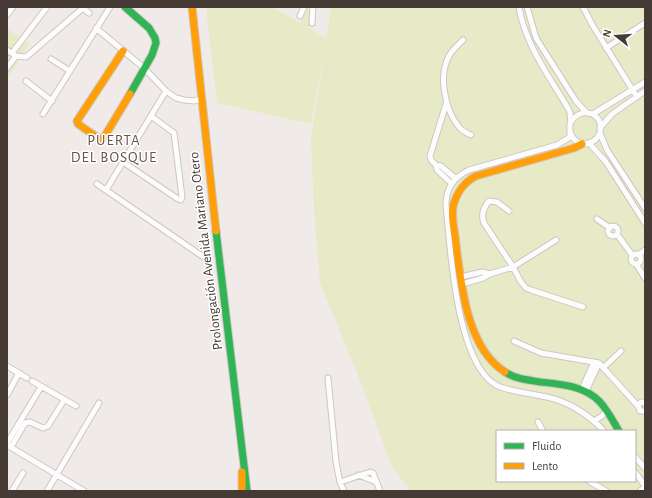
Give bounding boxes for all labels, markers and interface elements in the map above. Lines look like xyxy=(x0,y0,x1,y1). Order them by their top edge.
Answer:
north arrow xyxy=(596,16,636,56)
text: N xyxy=(601,28,613,38)
district label: PUERTA DEL BOSQUE xyxy=(71,133,157,165)
street label: Prolongación Avenida Mariano Otero xyxy=(187,151,225,351)
legend xyxy=(496,430,636,482)
text: Fluido xyxy=(532,440,561,452)
text: Lento xyxy=(532,460,558,472)

